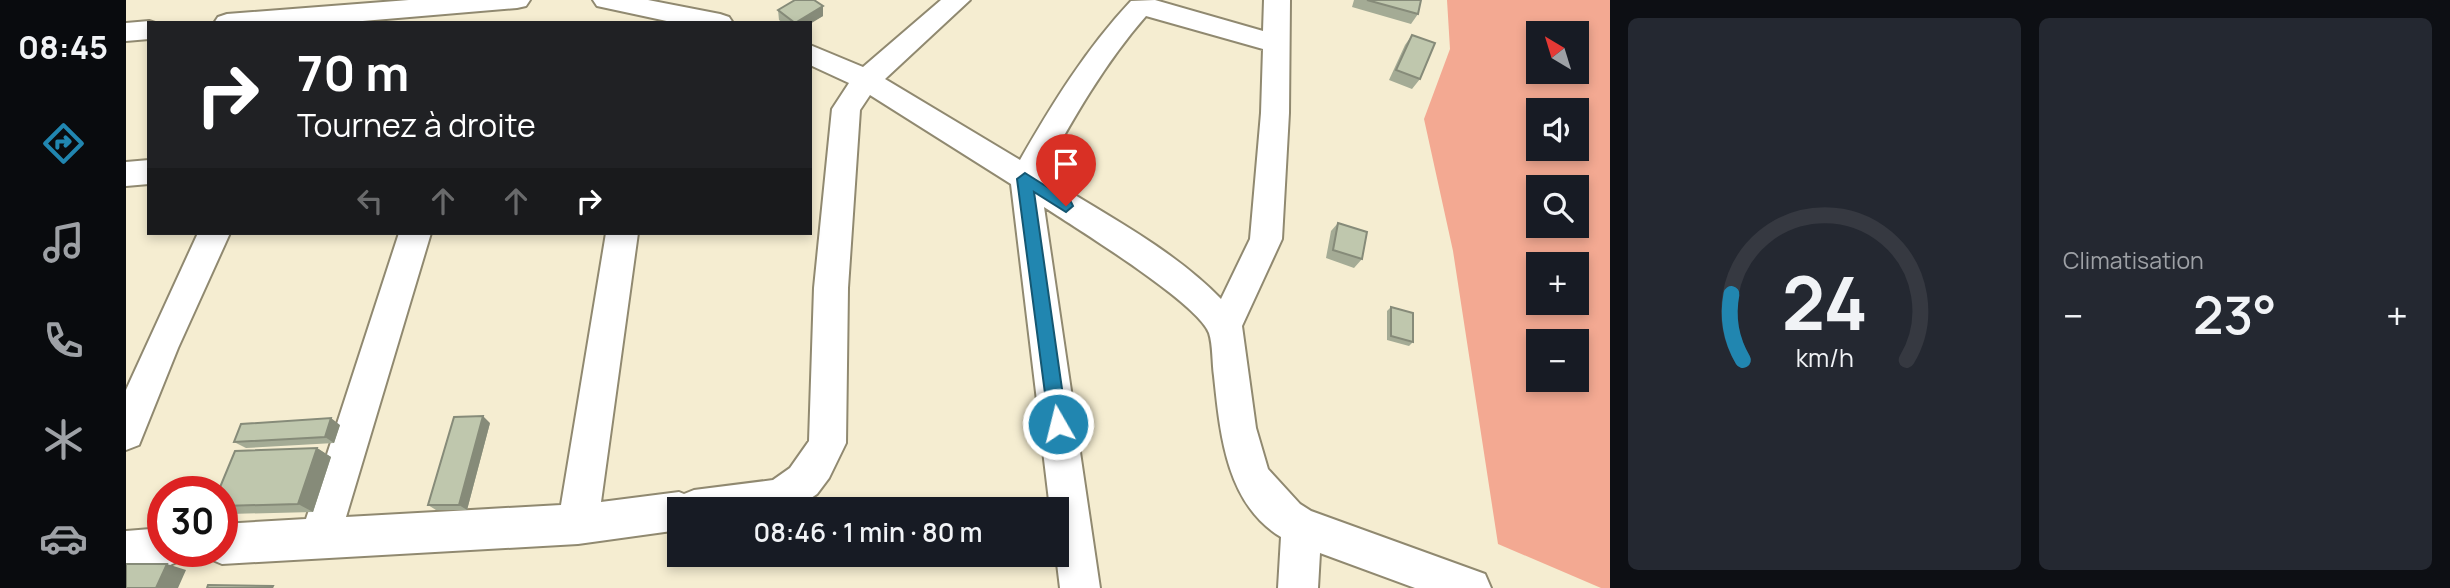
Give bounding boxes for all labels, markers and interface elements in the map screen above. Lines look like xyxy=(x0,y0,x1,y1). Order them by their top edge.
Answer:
north arrow xyxy=(1526,21,1589,84)
map controls xyxy=(1526,21,1589,392)
text: 08:45 xyxy=(18,25,108,69)
text: 70 m xyxy=(297,39,409,106)
icon: right xyxy=(182,49,273,140)
button: sound xyxy=(1526,98,1589,161)
text: Tournez à droite xyxy=(297,103,536,147)
icon: directions xyxy=(39,119,88,168)
pin xyxy=(1036,134,1096,206)
icon: arrive xyxy=(1047,145,1085,183)
button: search xyxy=(1526,175,1589,238)
icon: left xyxy=(351,182,389,220)
icon: ahead xyxy=(424,182,462,220)
icon: ahead xyxy=(497,182,535,220)
icon: right xyxy=(570,182,608,220)
icon: music xyxy=(39,218,88,267)
text: Climatisation xyxy=(2063,244,2204,276)
button: + xyxy=(1526,252,1589,315)
text: 24 xyxy=(1781,252,1868,352)
text: 23° xyxy=(2193,279,2277,350)
text: − xyxy=(2063,289,2084,341)
text: + xyxy=(2386,289,2408,341)
icon: phone xyxy=(39,316,88,365)
button: − xyxy=(1526,329,1589,392)
text: km/h xyxy=(1795,340,1854,375)
position arrow xyxy=(1021,387,1095,461)
icon: climate xyxy=(39,415,88,464)
speed limit sign: 30 xyxy=(147,476,238,567)
icon: car xyxy=(39,514,88,563)
text: 08:46 · 1 min · 80 m xyxy=(753,514,983,550)

